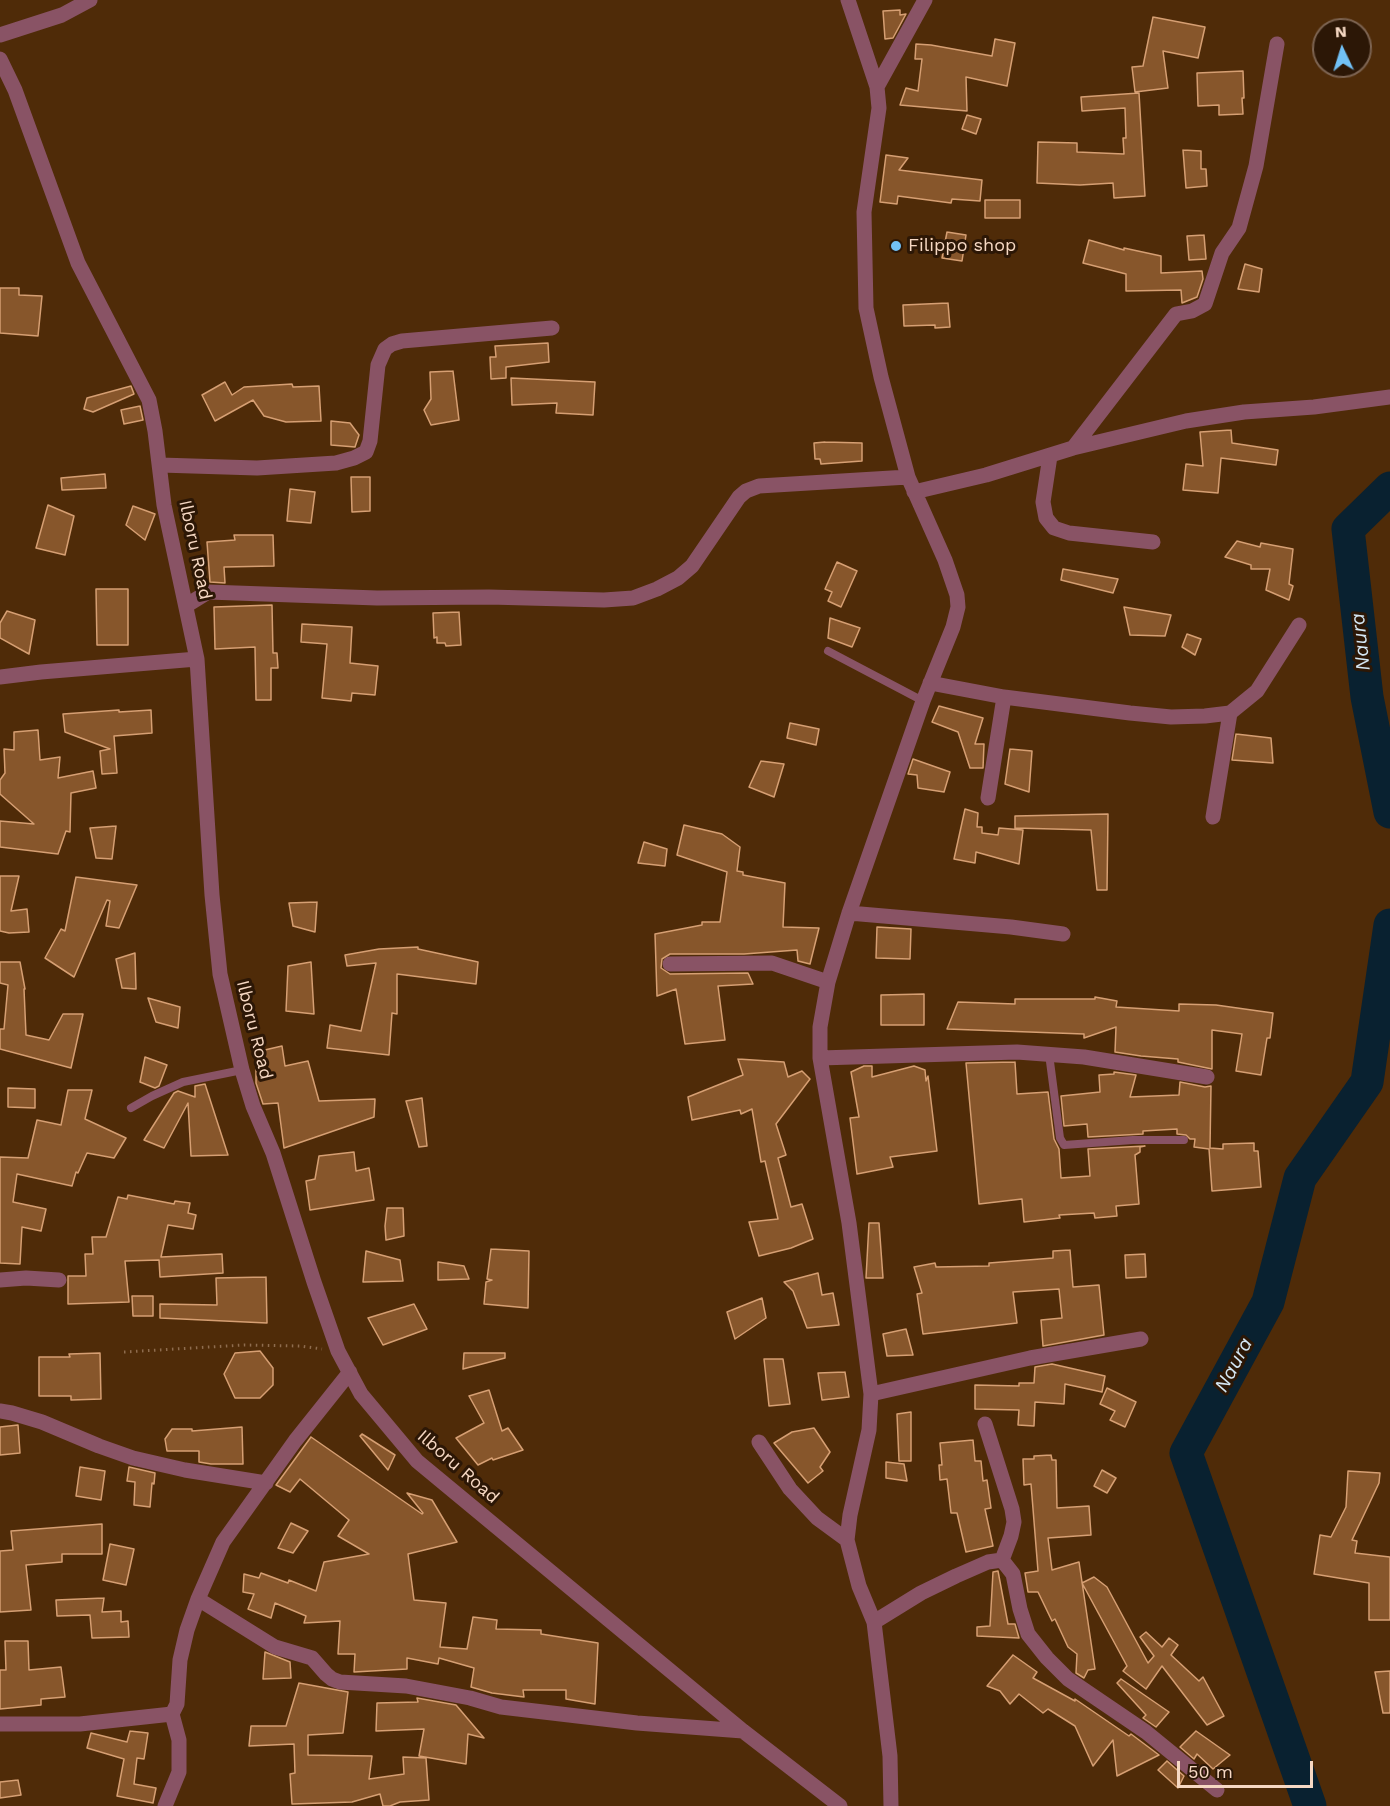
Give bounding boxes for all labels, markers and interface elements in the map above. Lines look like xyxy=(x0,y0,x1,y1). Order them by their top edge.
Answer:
north arrow xyxy=(1312,18,1372,78)
text: N xyxy=(1334,22,1347,41)
place label: Filippo shop xyxy=(908,235,1016,257)
marker: Filippo shop xyxy=(889,239,903,253)
street label: Ilboru Road xyxy=(174,498,216,602)
water label: Naura xyxy=(1346,612,1376,672)
street label: Ilboru Road xyxy=(231,978,277,1082)
water label: Naura xyxy=(1210,1334,1258,1396)
street label: Ilboru Road xyxy=(413,1426,503,1508)
scale bar xyxy=(1180,1749,1316,1787)
text: 50 m xyxy=(1188,1761,1233,1782)

